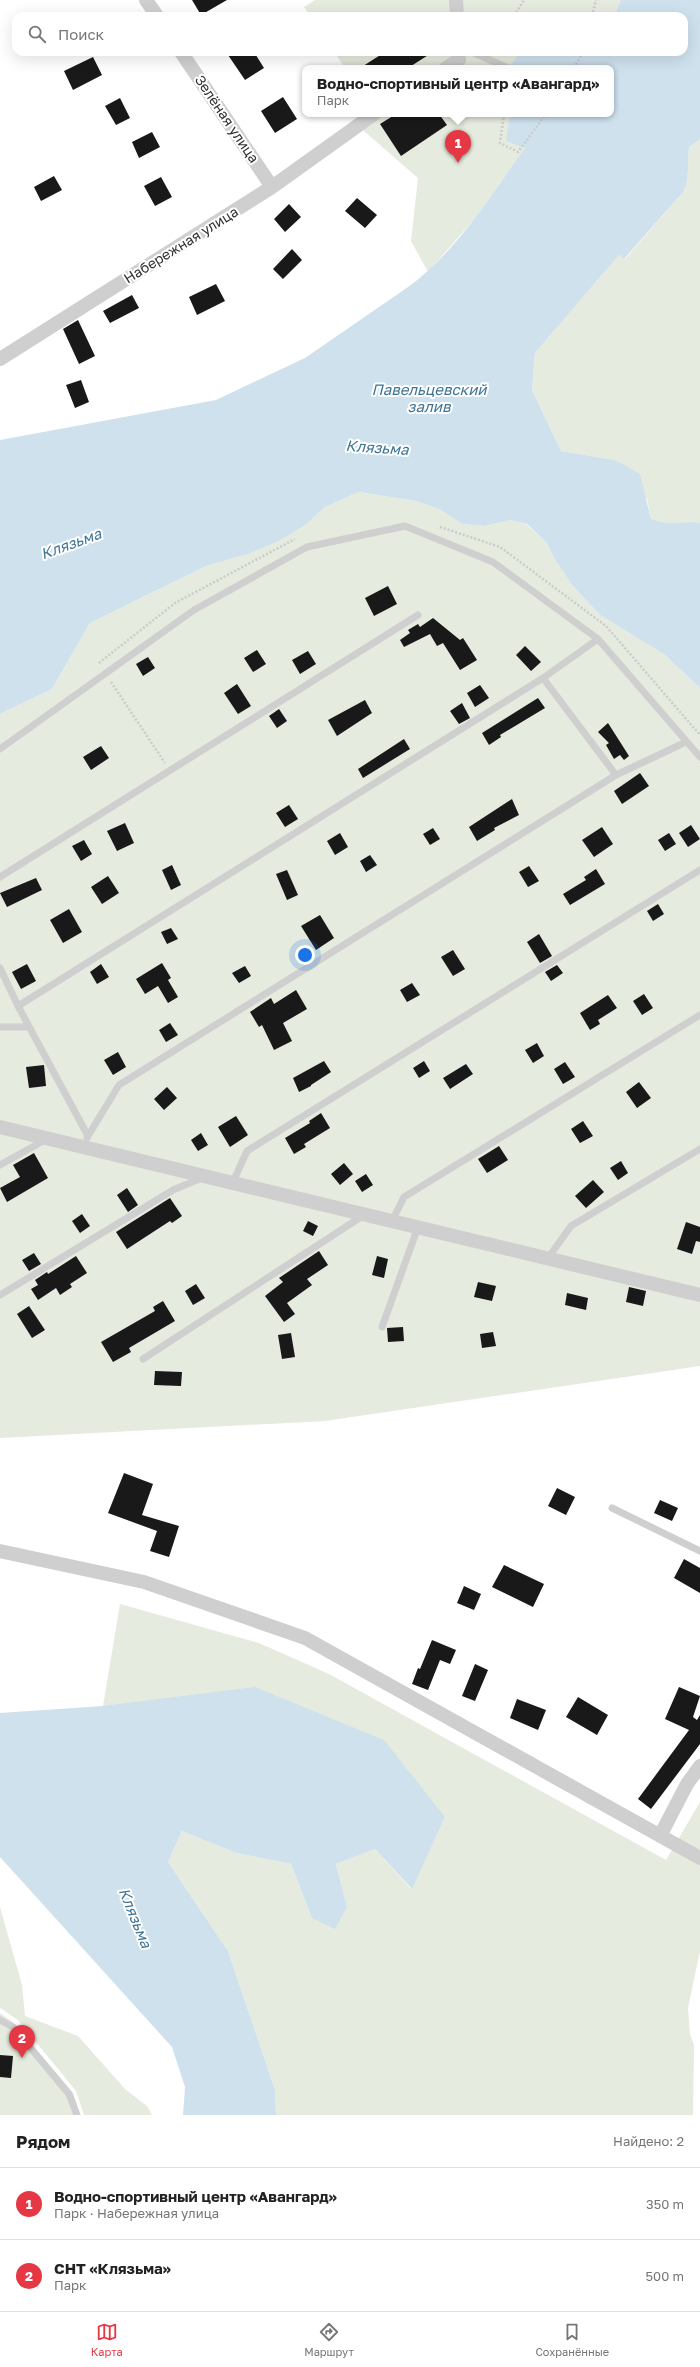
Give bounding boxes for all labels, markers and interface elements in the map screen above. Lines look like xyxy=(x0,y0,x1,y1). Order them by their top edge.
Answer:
search box xyxy=(12,12,688,56)
icon: search xyxy=(26,23,48,45)
text: Поиск xyxy=(58,25,104,43)
popup xyxy=(302,65,614,117)
street label: Зелёная улица xyxy=(192,72,263,166)
text: Водно-спортивный центр «Авангард» xyxy=(317,74,599,92)
text: Парк xyxy=(317,92,349,108)
pin: 1 xyxy=(445,130,471,163)
street label: Набережная улица xyxy=(120,202,241,287)
water label: Павельцевский залив xyxy=(372,380,487,415)
water label: Клязьма xyxy=(345,436,410,458)
water label: Клязьма xyxy=(38,524,104,562)
your location xyxy=(295,945,315,965)
water label: Клязьма xyxy=(116,1885,156,1951)
pin: 2 xyxy=(9,2025,35,2058)
text: Рядом xyxy=(16,2131,70,2152)
text: Найдено: 2 xyxy=(613,2133,684,2149)
text: Водно-спортивный центр «Авангард» xyxy=(54,2187,337,2205)
text: 1 xyxy=(26,2196,32,2212)
text: 350 m xyxy=(646,2196,684,2212)
text: Парк · Набережная улица xyxy=(54,2205,219,2221)
text: СНТ «Клязьма» xyxy=(54,2259,171,2277)
text: 2 xyxy=(25,2268,33,2284)
text: 500 m xyxy=(646,2268,684,2284)
text: Парк xyxy=(54,2277,87,2293)
tab: Карта xyxy=(91,2321,123,2358)
tab: Маршрут xyxy=(304,2321,354,2358)
tab: Сохранённые xyxy=(535,2321,609,2358)

